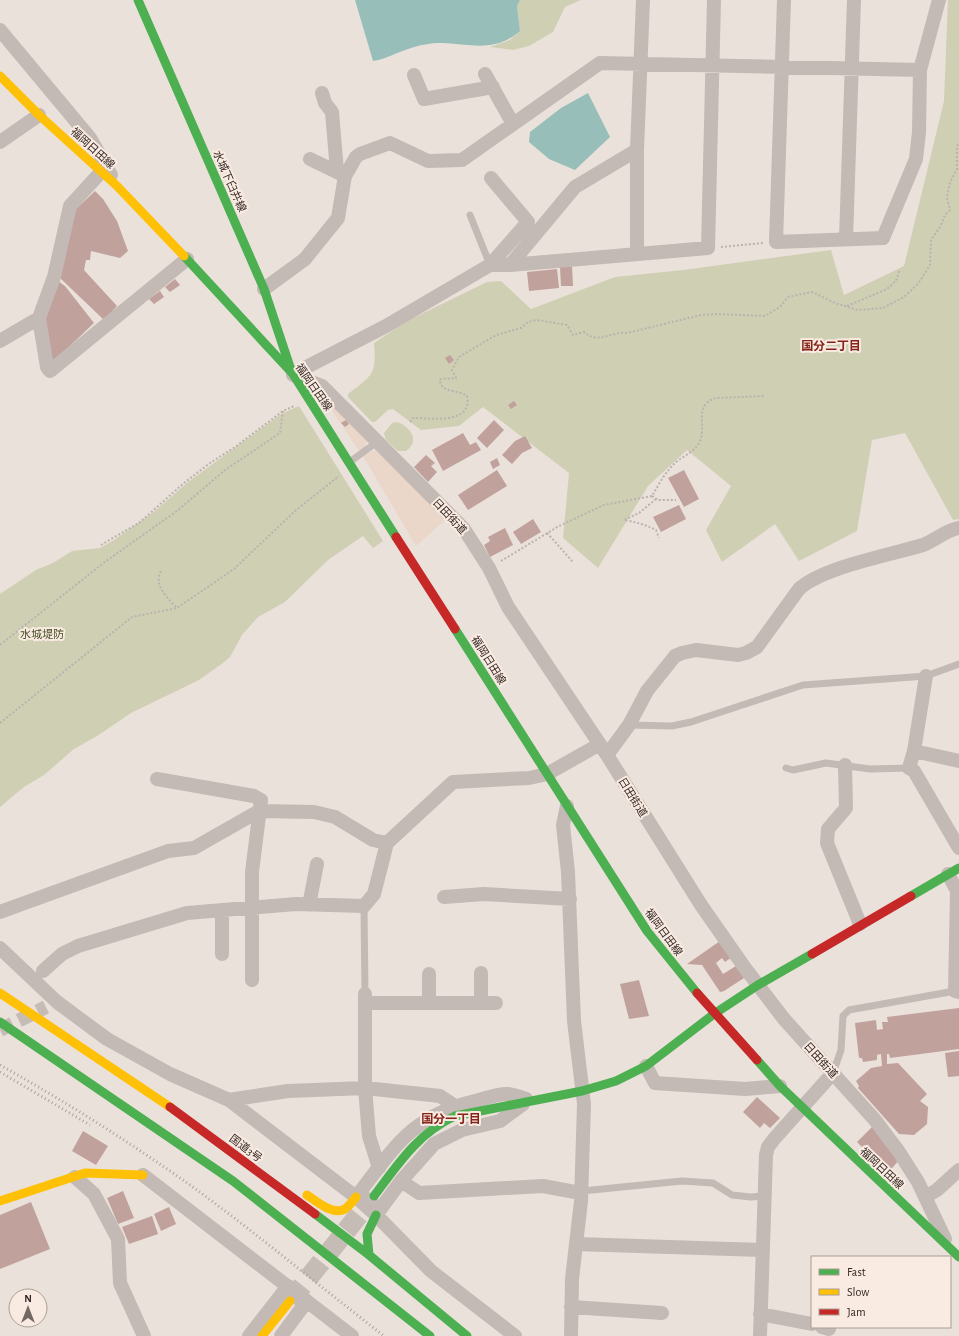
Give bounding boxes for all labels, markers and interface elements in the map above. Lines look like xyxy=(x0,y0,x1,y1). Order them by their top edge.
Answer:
street label: 福岡日田線 xyxy=(69,125,117,171)
street label: 水城下臼井線 xyxy=(211,148,249,214)
district label: 国分二丁目 xyxy=(801,340,861,352)
street label: 福岡日田線 xyxy=(293,361,335,413)
street label: 日田街道 xyxy=(431,496,469,536)
park label: 水城堤防 xyxy=(20,628,64,640)
street label: 福岡日田線 xyxy=(469,633,509,687)
street label: 日田街道 xyxy=(616,775,650,819)
street label: 福岡日田線 xyxy=(643,906,685,958)
street label: 日田街道 xyxy=(802,1040,840,1080)
district label: 国分一丁目 xyxy=(421,1113,481,1125)
street label: 国道3号 xyxy=(227,1132,265,1164)
street label: 福岡日田線 xyxy=(858,1145,906,1191)
legend xyxy=(811,1256,951,1328)
text: Fast xyxy=(847,1266,866,1278)
text: Slow xyxy=(847,1286,869,1298)
north arrow xyxy=(8,1288,48,1328)
text: N xyxy=(24,1293,32,1304)
text: Jam xyxy=(847,1306,866,1318)

